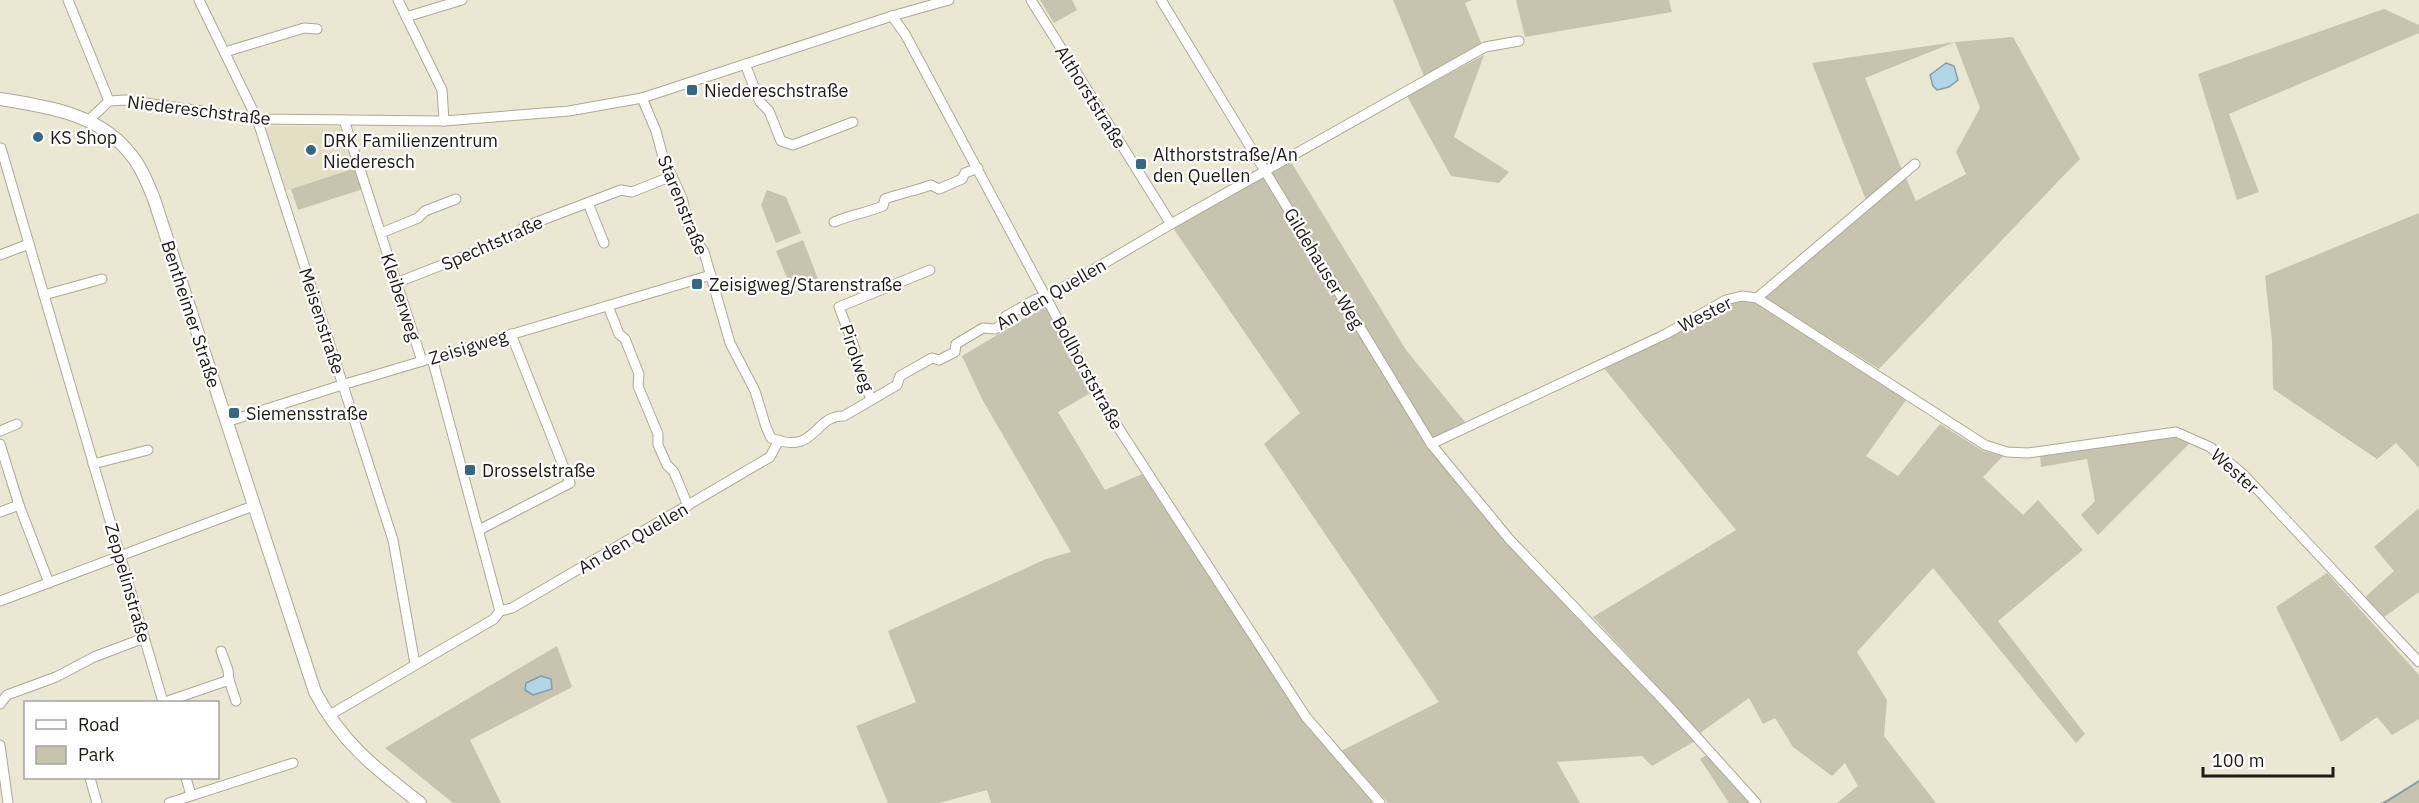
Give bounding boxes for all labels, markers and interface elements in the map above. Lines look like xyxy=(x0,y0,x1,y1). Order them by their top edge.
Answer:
street label: Althorststraße xyxy=(1050,41,1132,153)
place label: Niedereschstraße xyxy=(704,79,848,102)
marker: Niedereschstraße xyxy=(685,83,699,97)
street label: Niedereschstraße xyxy=(126,90,272,130)
place label: KS Shop xyxy=(50,126,117,149)
place label: DRK Familienzentrum Niederesch xyxy=(323,129,498,173)
marker: KS Shop xyxy=(31,130,45,144)
marker: DRK Familienzentrum Niederesch xyxy=(304,143,318,157)
place label: Althorststraße/An den Quellen xyxy=(1153,143,1298,187)
street label: Starenstraße xyxy=(653,152,713,258)
marker: Althorststraße/An den Quellen xyxy=(1134,157,1148,171)
street label: Gildehauser Weg xyxy=(1279,203,1369,333)
street label: Spechtstraße xyxy=(438,210,547,276)
street label: Bentheimer Straße xyxy=(156,237,226,391)
street label: Kleiberweg xyxy=(376,250,426,344)
street label: An den Quellen xyxy=(992,253,1110,335)
street label: Meisenstraße xyxy=(294,265,350,377)
place label: Zeisigweg/Starenstraße xyxy=(709,273,902,296)
marker: Zeisigweg/Starenstraße xyxy=(690,277,704,291)
street label: Wester xyxy=(1674,291,1736,337)
street label: Bollhorststraße xyxy=(1047,312,1129,434)
street label: Pirolweg xyxy=(835,321,879,395)
street label: Zeisigweg xyxy=(426,324,510,370)
place label: Siemensstraße xyxy=(246,402,368,425)
marker: Siemensstraße xyxy=(227,406,241,420)
street label: Wester xyxy=(2206,443,2264,499)
place label: Drosselstraße xyxy=(482,459,595,482)
marker: Drosselstraße xyxy=(463,463,477,477)
street label: An den Quellen xyxy=(574,497,692,579)
street label: Zeppelinstraße xyxy=(100,521,156,645)
legend xyxy=(24,701,219,779)
text: Road xyxy=(78,713,119,736)
scale bar xyxy=(2203,740,2334,778)
text: Park xyxy=(78,743,115,766)
text: 100 m xyxy=(2212,749,2264,772)

